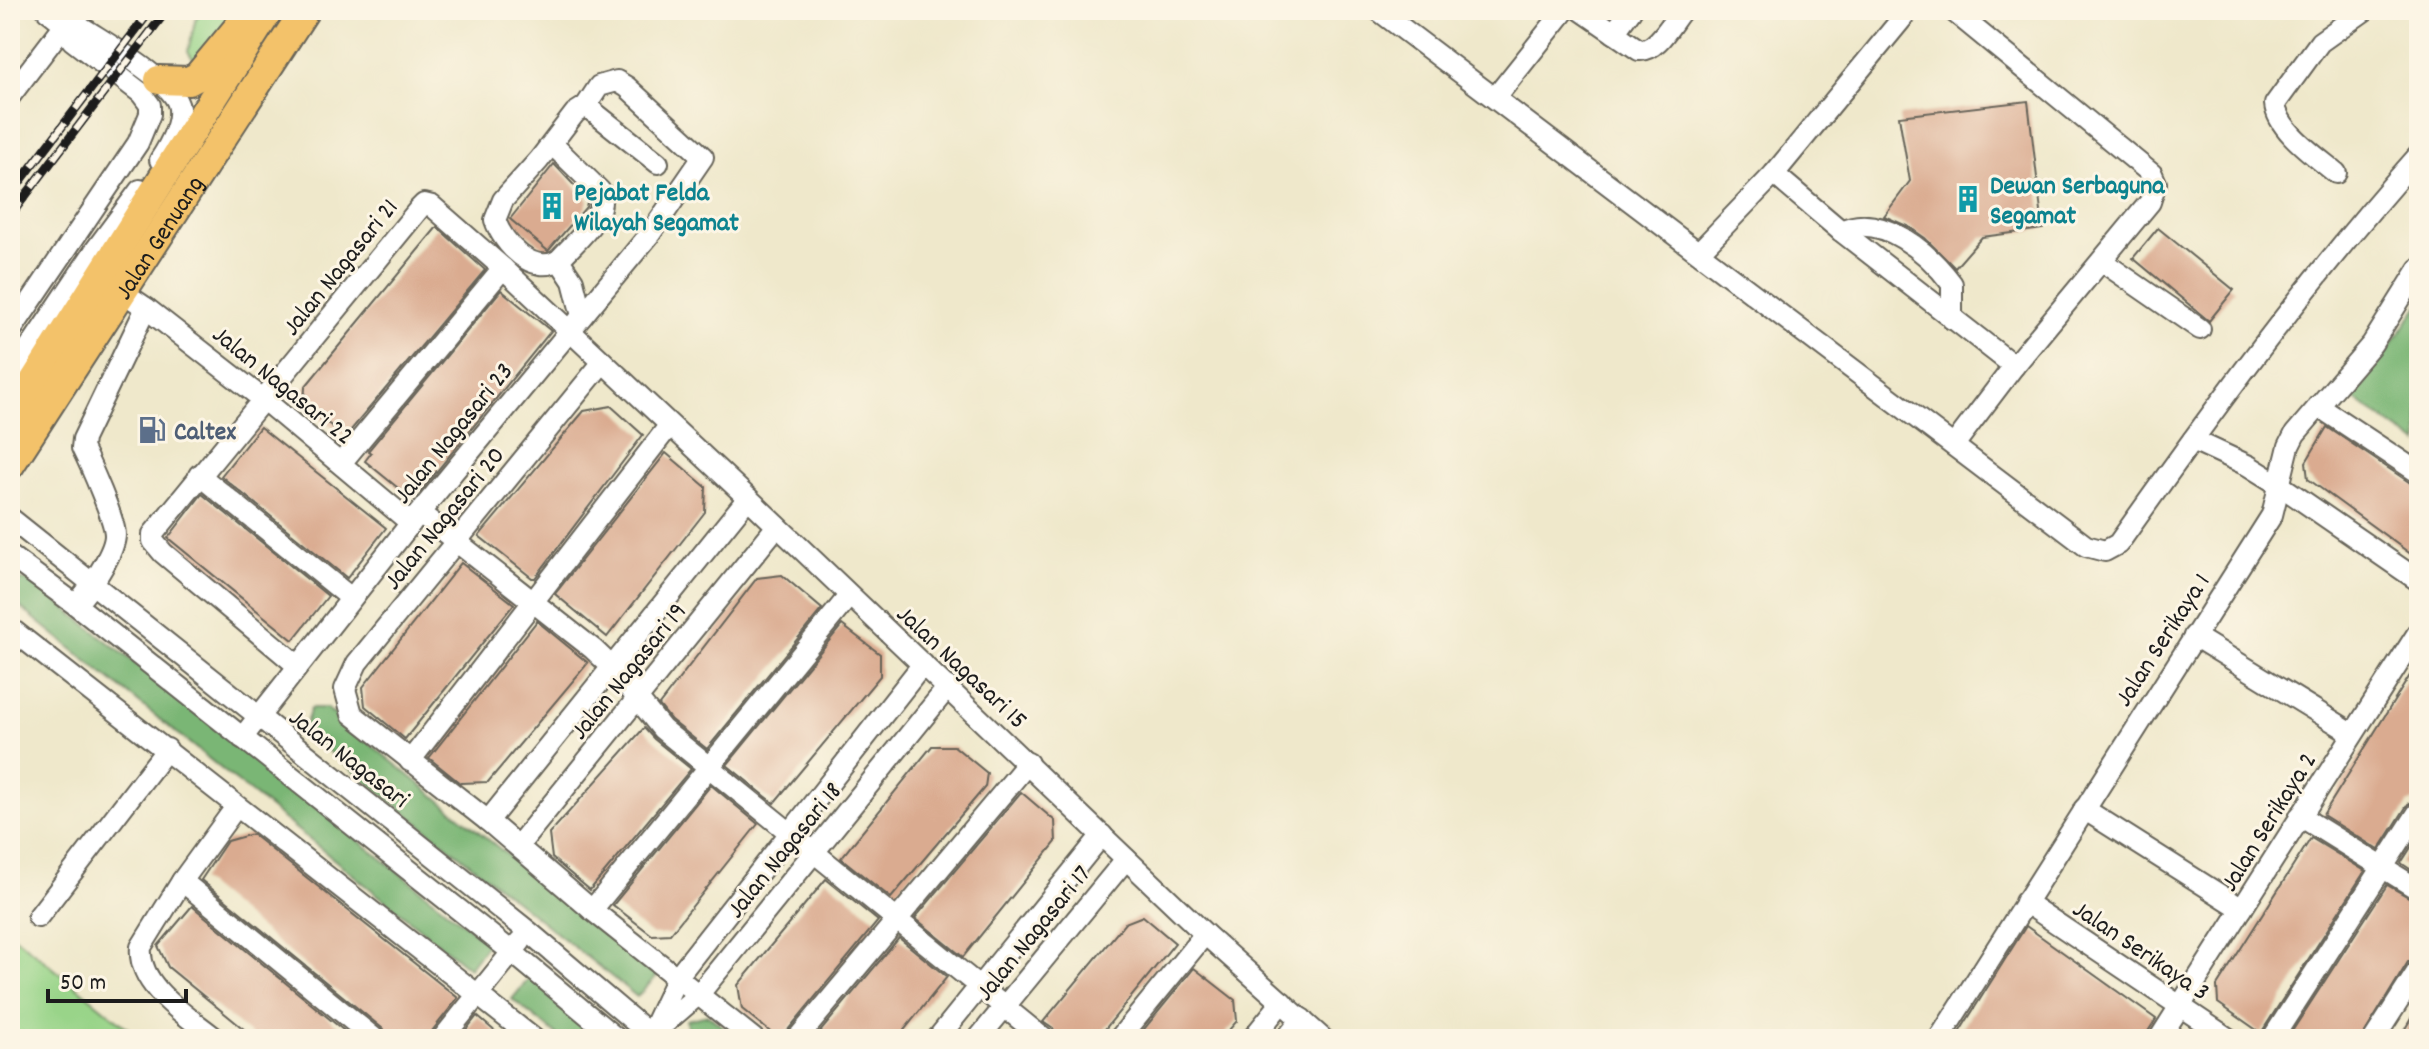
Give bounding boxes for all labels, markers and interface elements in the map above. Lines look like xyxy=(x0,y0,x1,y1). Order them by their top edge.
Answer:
street label: Jalan Genuang xyxy=(107,169,215,308)
place label: Dewan Serbaguna Segamat xyxy=(1990,169,2165,236)
place label: Pejabat Felda Wilayah Segamat xyxy=(574,176,739,243)
building icon: Dewan Serbaguna Segamat xyxy=(1953,184,1983,214)
building icon: Pejabat Felda Wilayah Segamat xyxy=(537,191,567,221)
street label: Jalan Nagasari 21 xyxy=(275,192,409,345)
street label: Jalan Nagasari 22 xyxy=(203,318,361,455)
street label: Jalan Nagasari 23 xyxy=(386,355,524,513)
fuel station icon: Caltex xyxy=(137,415,167,445)
place label: Caltex xyxy=(174,415,236,452)
street label: Jalan Nagasari 20 xyxy=(376,439,515,599)
street label: Jalan Serikaya 1 xyxy=(2107,567,2221,715)
street label: Jalan Nagasari 19 xyxy=(563,595,697,749)
street label: Jalan Nagasari 15 xyxy=(887,598,1035,739)
street label: Jalan Nagasari xyxy=(280,701,416,819)
street label: Jalan Serikaya 2 xyxy=(2212,746,2328,900)
street label: Jalan Nagasari 18 xyxy=(719,775,852,927)
street label: Jalan Nagasari 17 xyxy=(968,858,1101,1010)
street label: Jalan Serikaya 3 xyxy=(2064,892,2216,1012)
scale bar xyxy=(48,953,186,1003)
text: 50 m xyxy=(60,967,106,1001)

